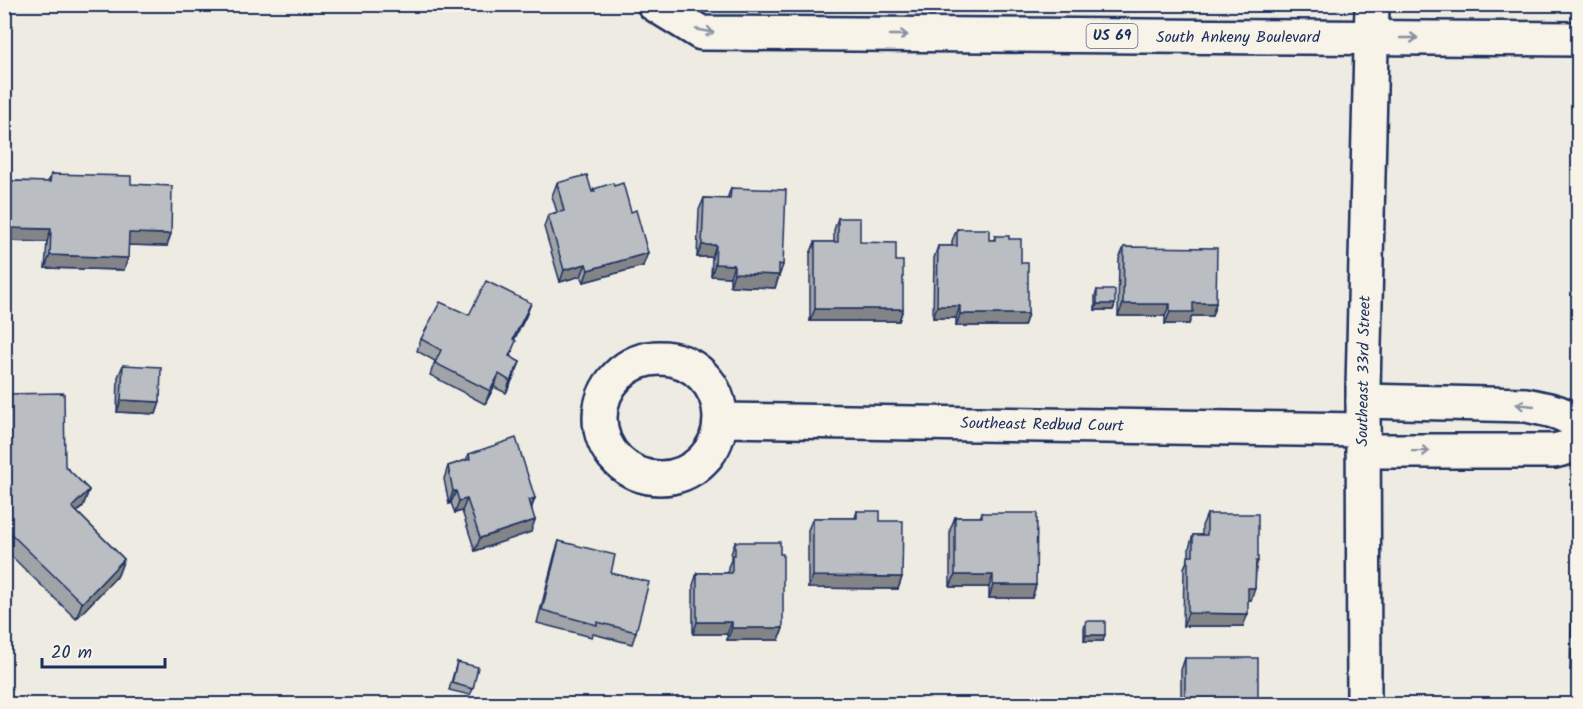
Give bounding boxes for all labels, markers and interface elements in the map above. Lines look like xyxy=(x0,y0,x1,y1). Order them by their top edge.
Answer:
road number: US 69 xyxy=(1086,24,1138,48)
street label: South Ankeny Boulevard xyxy=(1156,25,1321,50)
one-way arrow xyxy=(695,26,714,37)
one-way arrow xyxy=(889,29,909,41)
one-way arrow xyxy=(1399,32,1419,44)
street label: Southeast 33rd Street xyxy=(1350,295,1378,447)
one-way arrow xyxy=(1516,400,1535,411)
street label: Southeast Redbud Court xyxy=(960,411,1125,439)
one-way arrow xyxy=(1411,445,1431,457)
scale bar xyxy=(42,631,165,669)
text: 20 m xyxy=(51,639,92,668)

